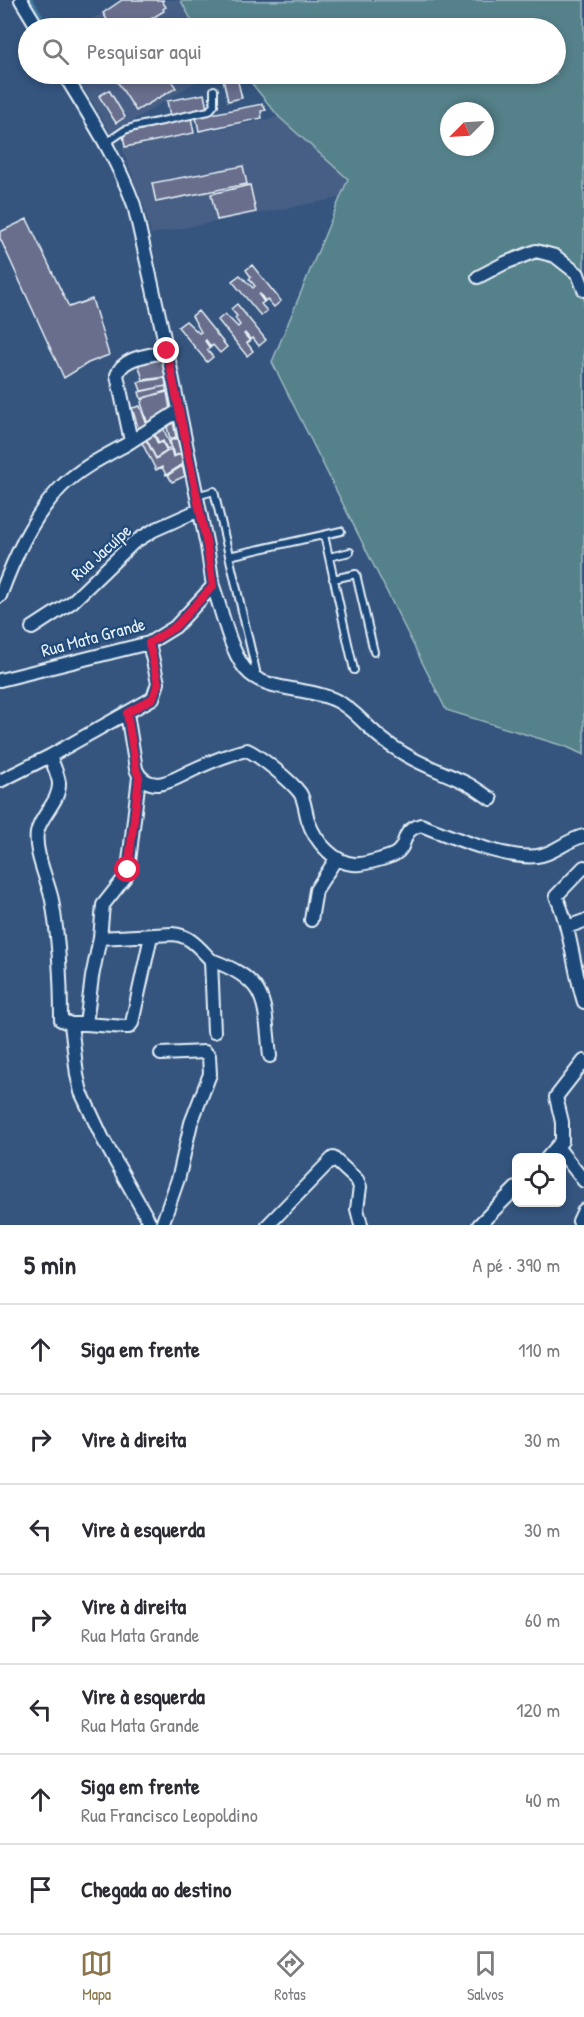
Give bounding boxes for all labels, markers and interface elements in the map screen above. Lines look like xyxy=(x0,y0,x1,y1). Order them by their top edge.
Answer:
search box xyxy=(18,18,566,84)
icon: search xyxy=(39,35,72,68)
text: Pesquisar aqui xyxy=(87,36,202,66)
north arrow xyxy=(440,102,494,156)
route end xyxy=(153,337,179,363)
street label: Rua Jacuípe xyxy=(65,518,137,586)
street label: Rua Mata Grande xyxy=(38,611,148,663)
route start xyxy=(114,856,140,882)
map controls xyxy=(512,1153,566,1207)
button: locate xyxy=(512,1153,566,1207)
text: 5 min xyxy=(24,1247,76,1282)
text: A pé · 390 m xyxy=(472,1251,560,1278)
icon: ahead xyxy=(24,1333,57,1366)
text: Siga em frente xyxy=(81,1334,200,1364)
text: 110 m xyxy=(518,1336,560,1363)
icon: right xyxy=(24,1423,57,1456)
text: Vire à direita xyxy=(81,1424,186,1454)
text: 30 m xyxy=(524,1426,560,1453)
icon: left xyxy=(24,1513,57,1546)
text: Vire à esquerda xyxy=(81,1514,205,1544)
text: 30 m xyxy=(524,1516,560,1543)
text: Vire à direita xyxy=(81,1591,186,1621)
icon: right xyxy=(24,1603,57,1636)
text: 60 m xyxy=(525,1606,560,1633)
text: Rua Mata Grande xyxy=(81,1621,200,1648)
text: Vire à esquerda xyxy=(81,1681,205,1711)
icon: left xyxy=(24,1693,57,1726)
text: 120 m xyxy=(516,1696,560,1723)
text: Rua Mata Grande xyxy=(81,1711,200,1738)
text: Siga em frente xyxy=(81,1771,200,1801)
icon: ahead xyxy=(24,1783,57,1816)
text: 40 m xyxy=(525,1786,560,1813)
text: Rua Francisco Leopoldino xyxy=(81,1801,258,1828)
icon: arrive xyxy=(24,1873,57,1906)
text: Chegada ao destino xyxy=(81,1874,231,1904)
tab: Mapa xyxy=(80,1947,113,2005)
tab: Rotas xyxy=(274,1947,307,2005)
tab: Salvos xyxy=(467,1947,504,2005)

